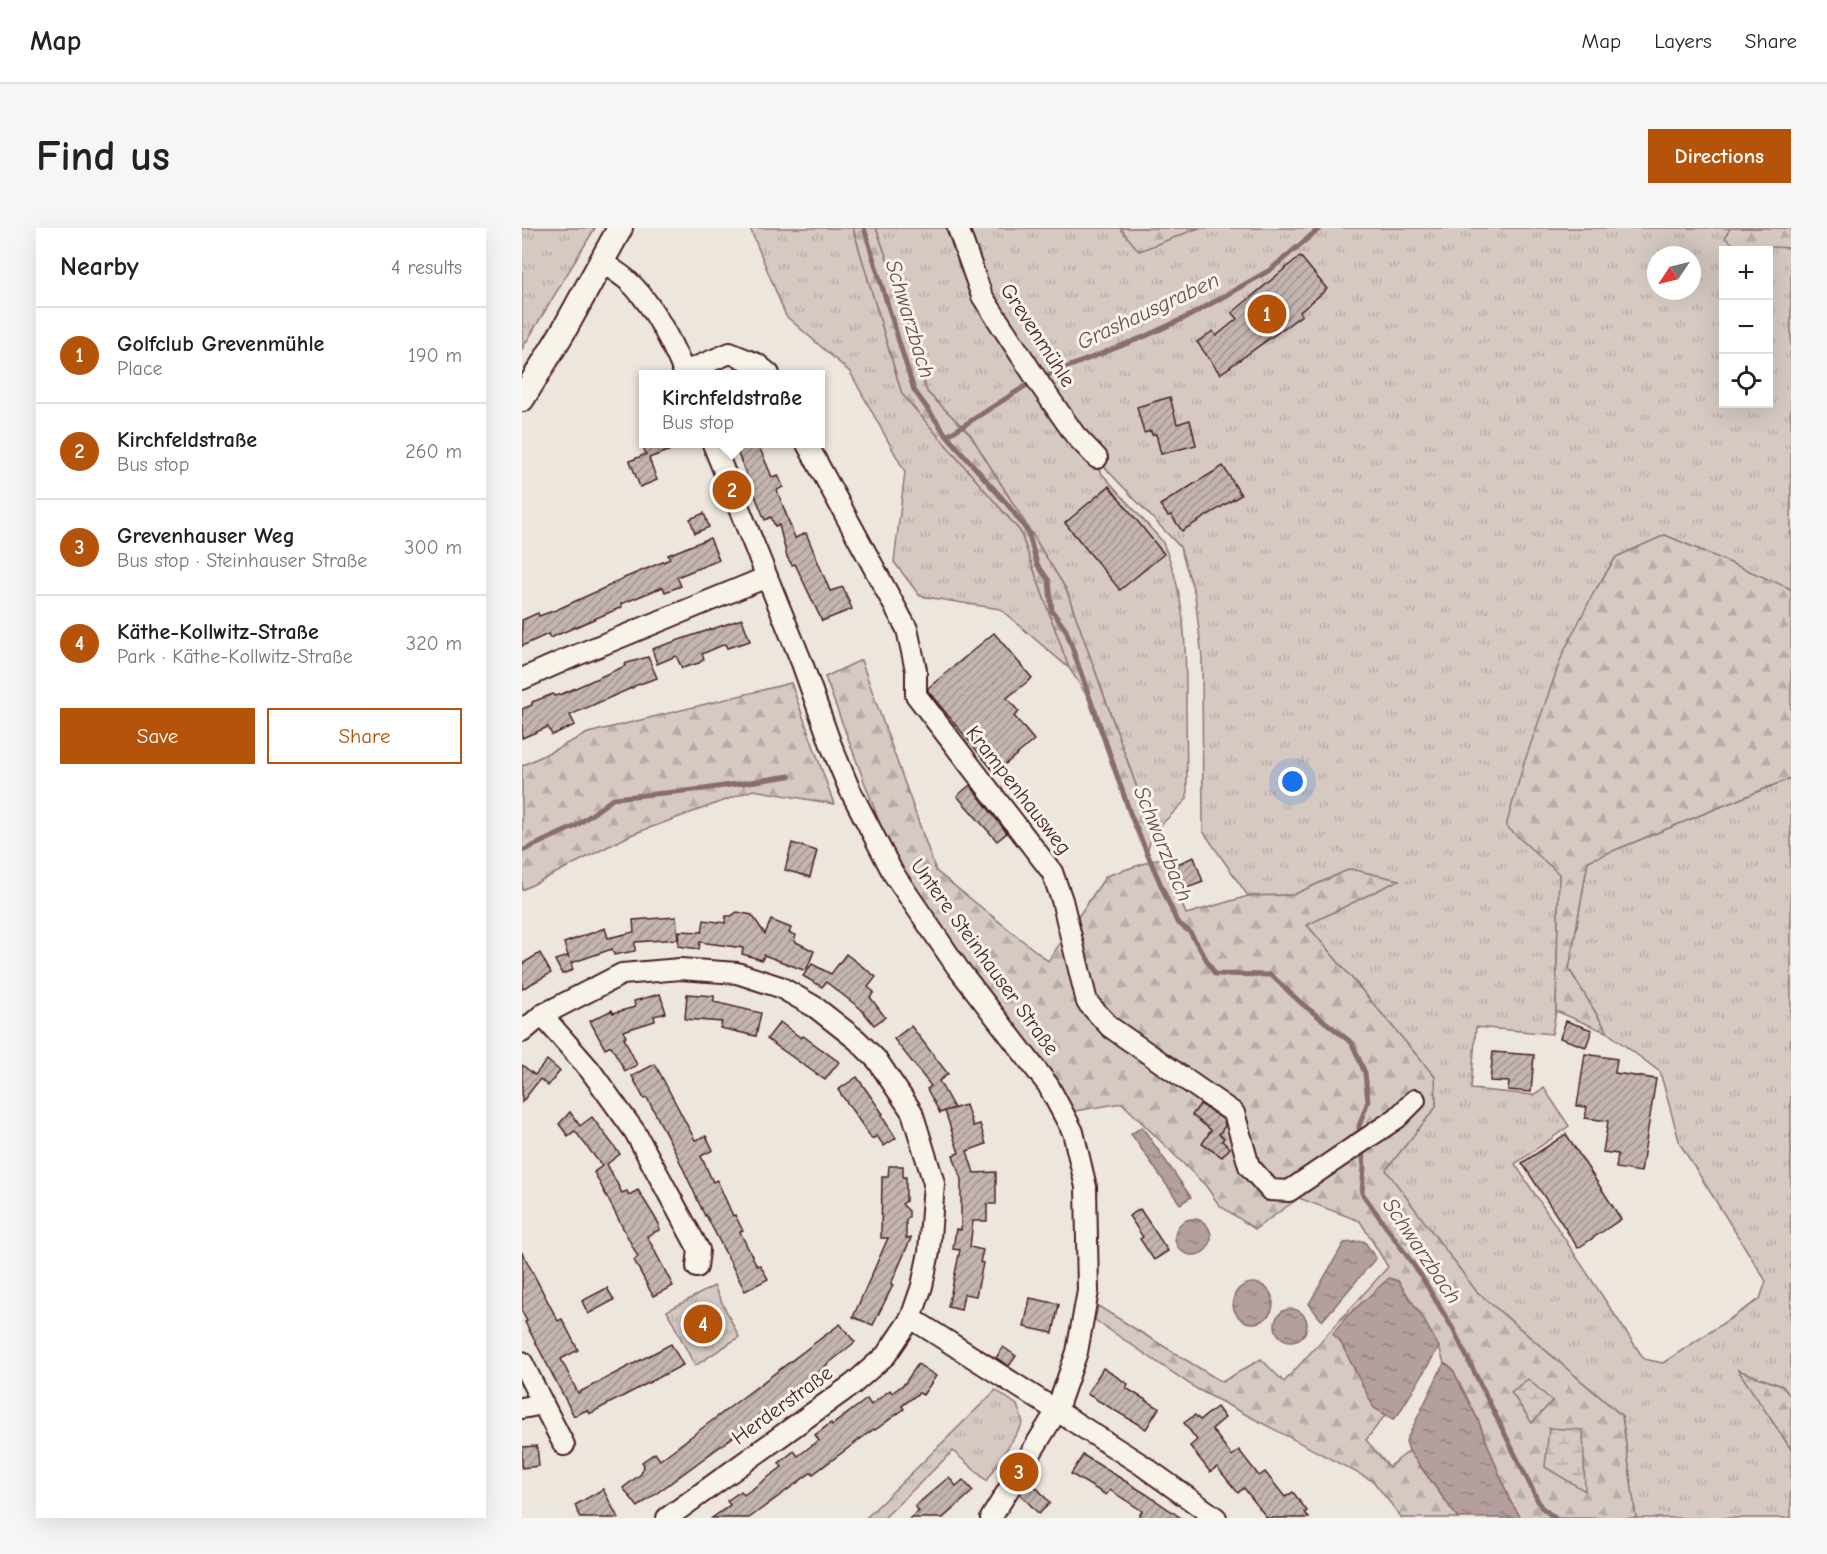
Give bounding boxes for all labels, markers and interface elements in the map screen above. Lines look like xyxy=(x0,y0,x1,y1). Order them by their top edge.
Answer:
text: Map xyxy=(30,25,81,57)
text: Map xyxy=(1582,29,1621,53)
text: Layers xyxy=(1654,29,1712,53)
text: Share xyxy=(1745,29,1797,53)
button: Directions xyxy=(1648,129,1791,183)
text: Find us xyxy=(36,132,170,181)
north arrow xyxy=(1647,246,1701,300)
map controls xyxy=(1719,246,1773,408)
button: + xyxy=(1719,246,1773,300)
text: Nearby xyxy=(60,252,139,282)
text: 4 results xyxy=(391,256,462,279)
water label: Schwarzbach xyxy=(880,257,940,381)
water label: Grashausgraben xyxy=(1073,267,1223,355)
street label: Grevenmühle xyxy=(996,279,1080,391)
pin: 1 xyxy=(1248,292,1286,337)
button: − xyxy=(1719,300,1773,354)
text: Golfclub Grevenmühle xyxy=(117,331,324,357)
text: 1 xyxy=(76,344,83,367)
text: 190 m xyxy=(408,344,462,367)
button: locate xyxy=(1719,354,1773,408)
text: Place xyxy=(117,357,163,380)
popup xyxy=(639,370,825,448)
text: Kirchfeldstraße xyxy=(662,385,802,411)
text: Bus stop xyxy=(662,411,734,434)
text: Kirchfeldstraße xyxy=(117,427,257,453)
text: 2 xyxy=(75,440,84,463)
text: 260 m xyxy=(405,440,462,463)
text: Bus stop xyxy=(117,453,189,476)
pin: 2 xyxy=(712,468,752,512)
text: Grevenhauser Weg xyxy=(117,523,295,549)
text: 3 xyxy=(75,536,84,559)
text: 300 m xyxy=(404,536,462,559)
text: Bus stop · Steinhauser Straße xyxy=(117,549,367,572)
text: Käthe-Kollwitz-Straße xyxy=(117,619,319,645)
text: 4 xyxy=(75,632,84,655)
text: 320 m xyxy=(406,632,462,655)
text: Park · Käthe-Kollwitz-Straße xyxy=(117,645,353,668)
button: Save xyxy=(60,708,255,764)
button: Share xyxy=(267,708,462,764)
street label: Krampenhausweg xyxy=(961,721,1077,859)
your location xyxy=(1278,767,1307,796)
water label: Schwarzbach xyxy=(1128,782,1198,906)
street label: Untere Steinhauser Straße xyxy=(906,854,1064,1060)
water label: Schwarzbach xyxy=(1377,1193,1467,1309)
pin: 4 xyxy=(684,1302,723,1346)
street label: Herderstraße xyxy=(727,1360,837,1450)
pin: 3 xyxy=(1000,1450,1038,1494)

